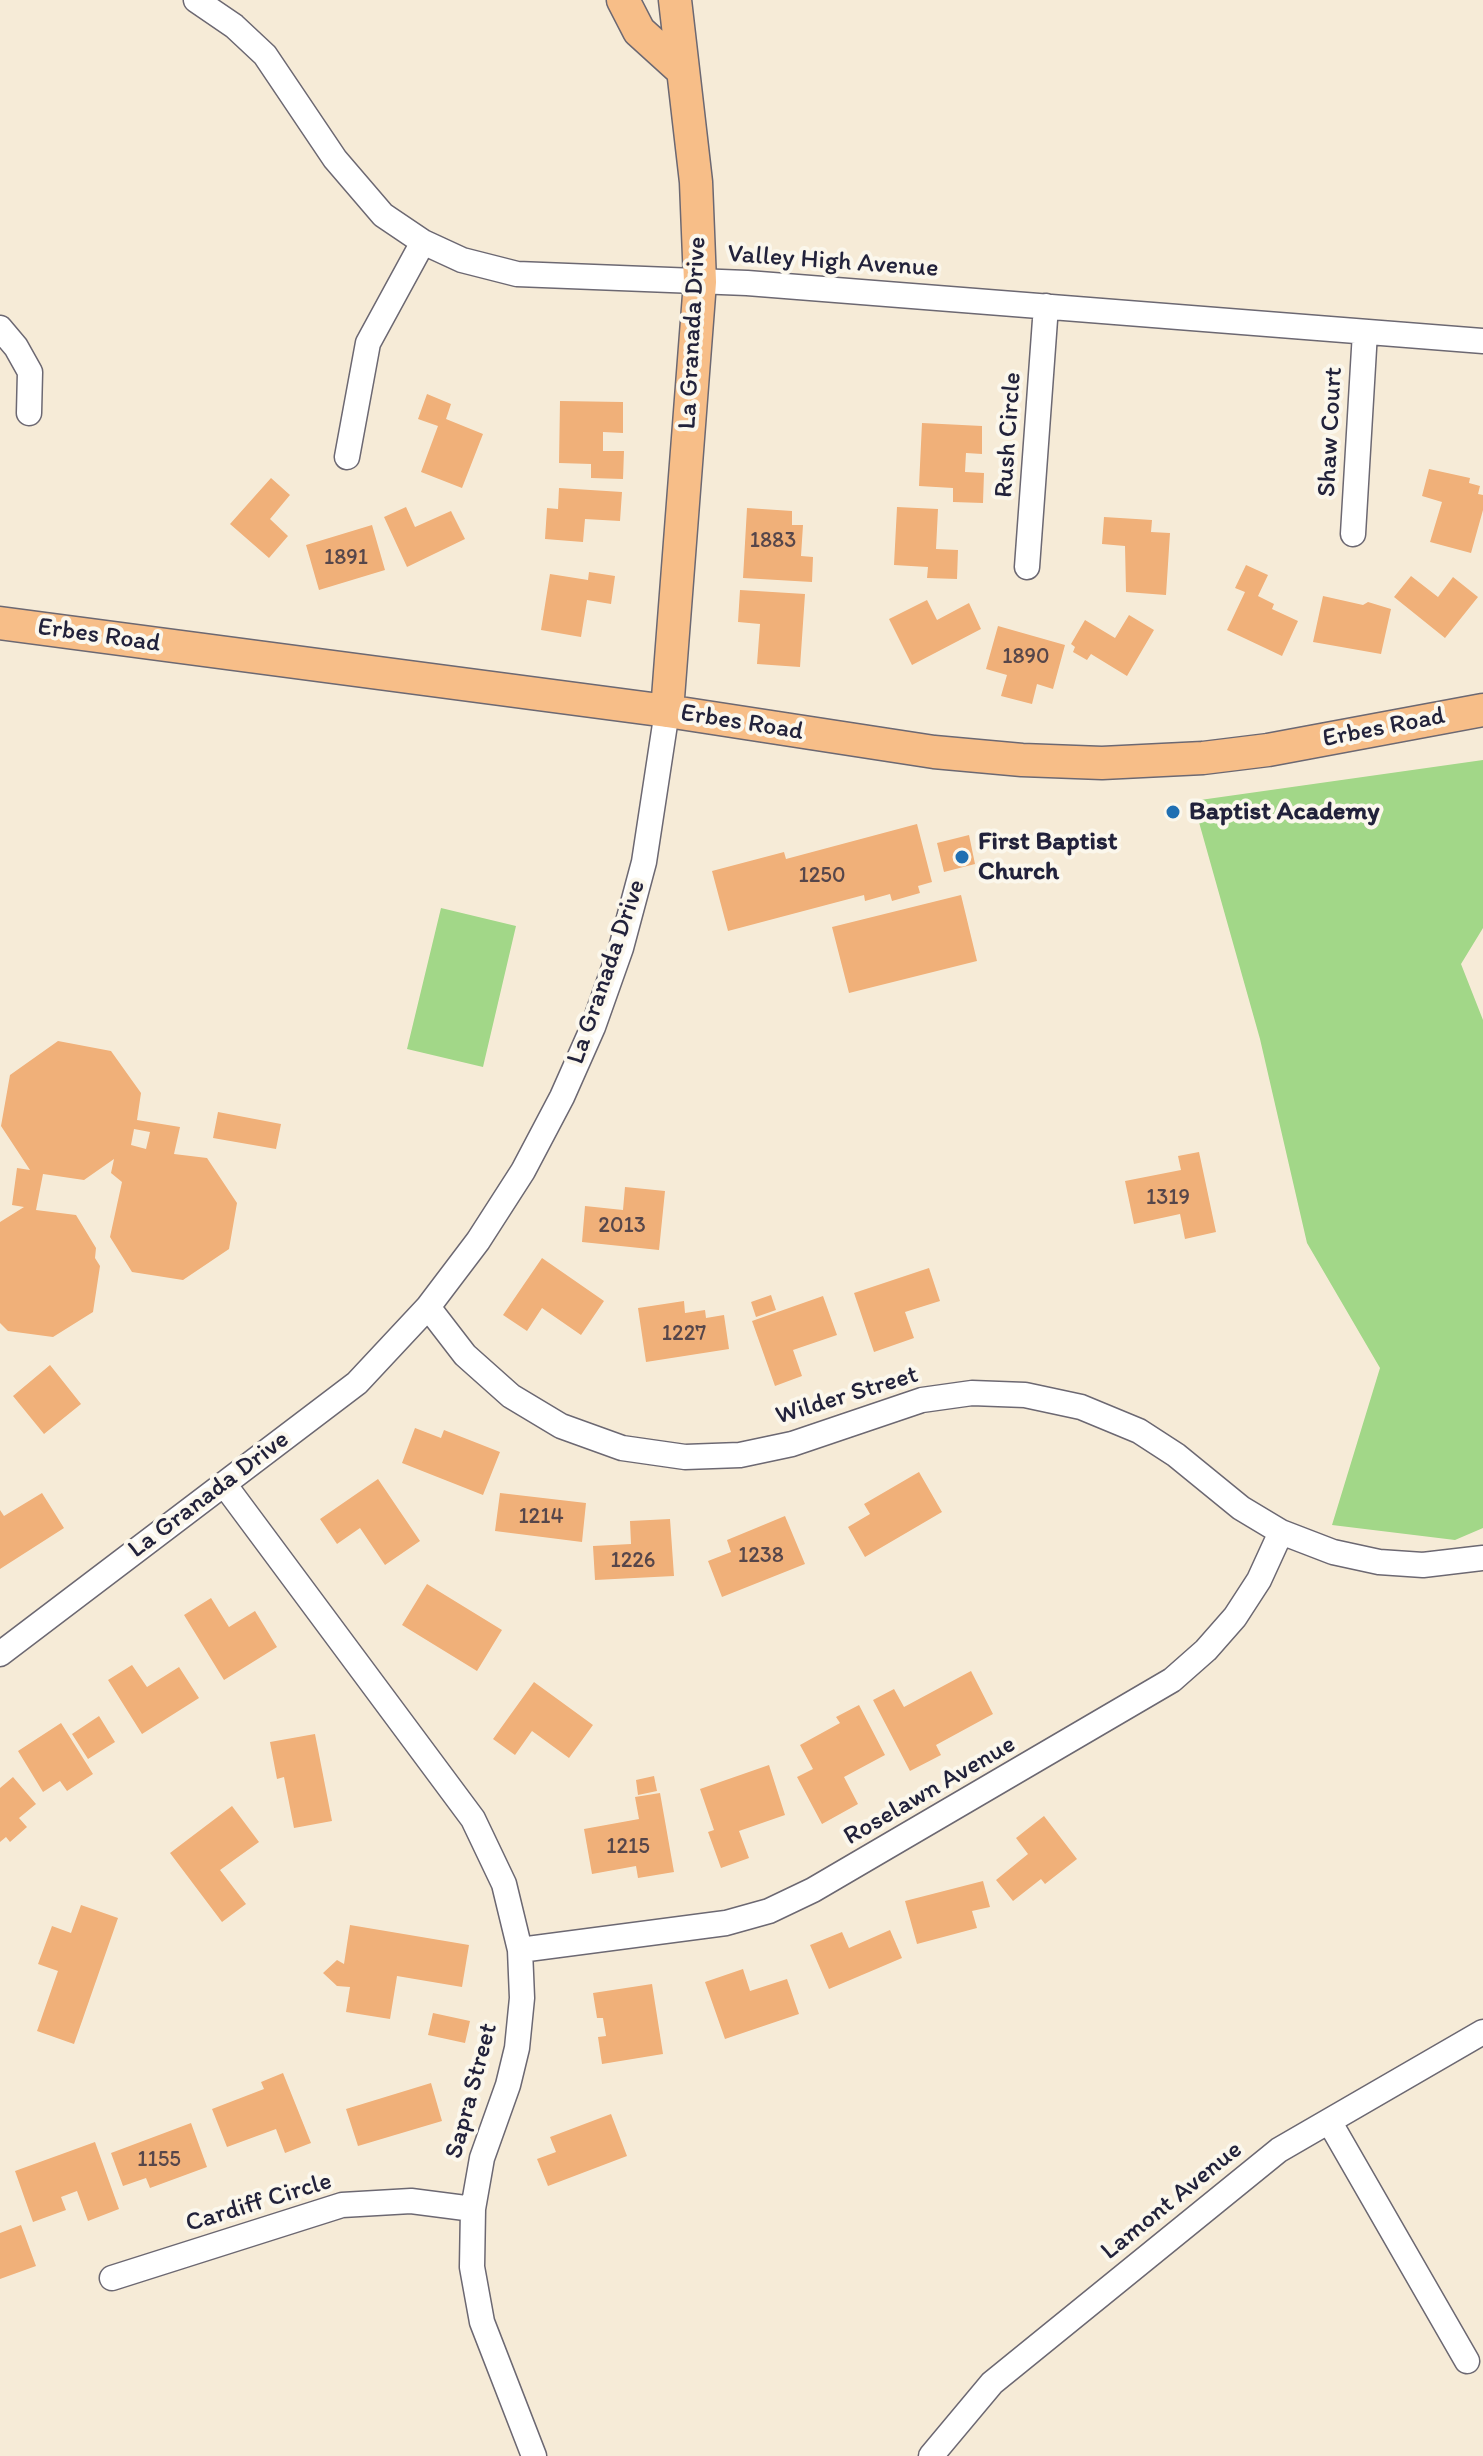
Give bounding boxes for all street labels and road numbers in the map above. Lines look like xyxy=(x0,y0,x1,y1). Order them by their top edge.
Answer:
street label: La Granada Drive xyxy=(672,236,714,430)
street label: Valley High Avenue xyxy=(726,239,940,285)
street label: Shaw Court xyxy=(1312,366,1350,498)
street label: Rush Circle xyxy=(989,371,1029,499)
street label: Erbes Road xyxy=(35,612,163,660)
street label: Erbes Road xyxy=(678,698,806,748)
street label: Erbes Road xyxy=(1320,701,1448,755)
street label: La Granada Drive xyxy=(561,876,653,1068)
street label: Wilder Street xyxy=(772,1360,922,1432)
street label: La Granada Drive xyxy=(123,1424,295,1566)
street label: Roselawn Avenue xyxy=(839,1729,1021,1853)
street label: Sapra Street xyxy=(439,2020,505,2162)
street label: Lamont Avenue xyxy=(1095,2135,1249,2267)
street label: Cardiff Circle xyxy=(182,2166,336,2240)

